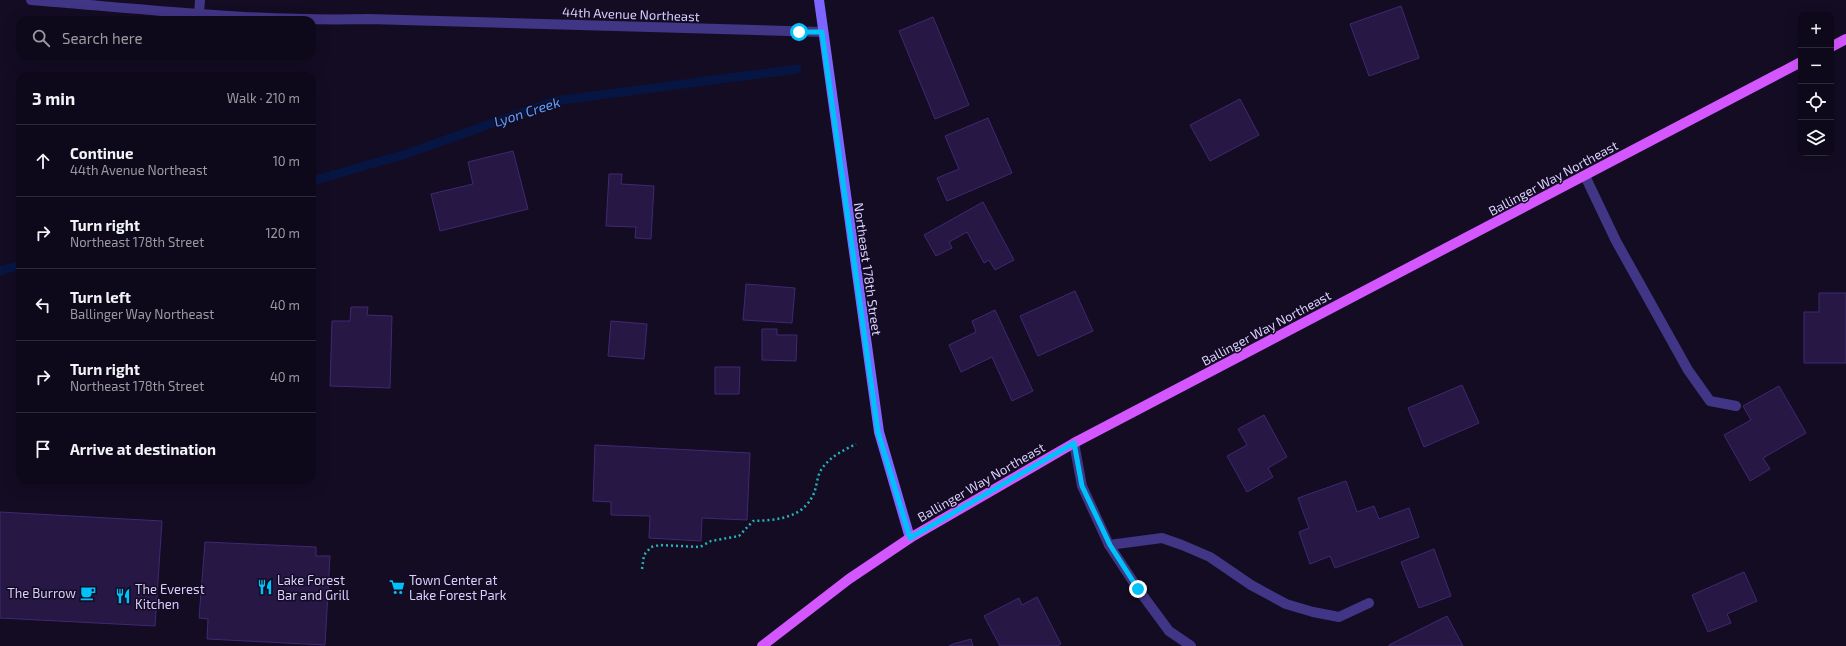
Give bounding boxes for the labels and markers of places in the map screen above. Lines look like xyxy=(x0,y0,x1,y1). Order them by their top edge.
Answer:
place label: Lake Forest Bar and Grill xyxy=(277,572,350,603)
place label: Town Center at Lake Forest Park xyxy=(409,572,507,603)
restaurant icon: Lake Forest Bar and Grill xyxy=(256,578,274,596)
supermarket icon: Town Center at Lake Forest Park xyxy=(388,578,406,596)
place label: The Everest Kitchen xyxy=(135,581,205,612)
cafe icon: The Burrow xyxy=(79,584,97,602)
place label: The Burrow xyxy=(7,585,76,601)
restaurant icon: The Everest Kitchen xyxy=(114,587,132,605)

